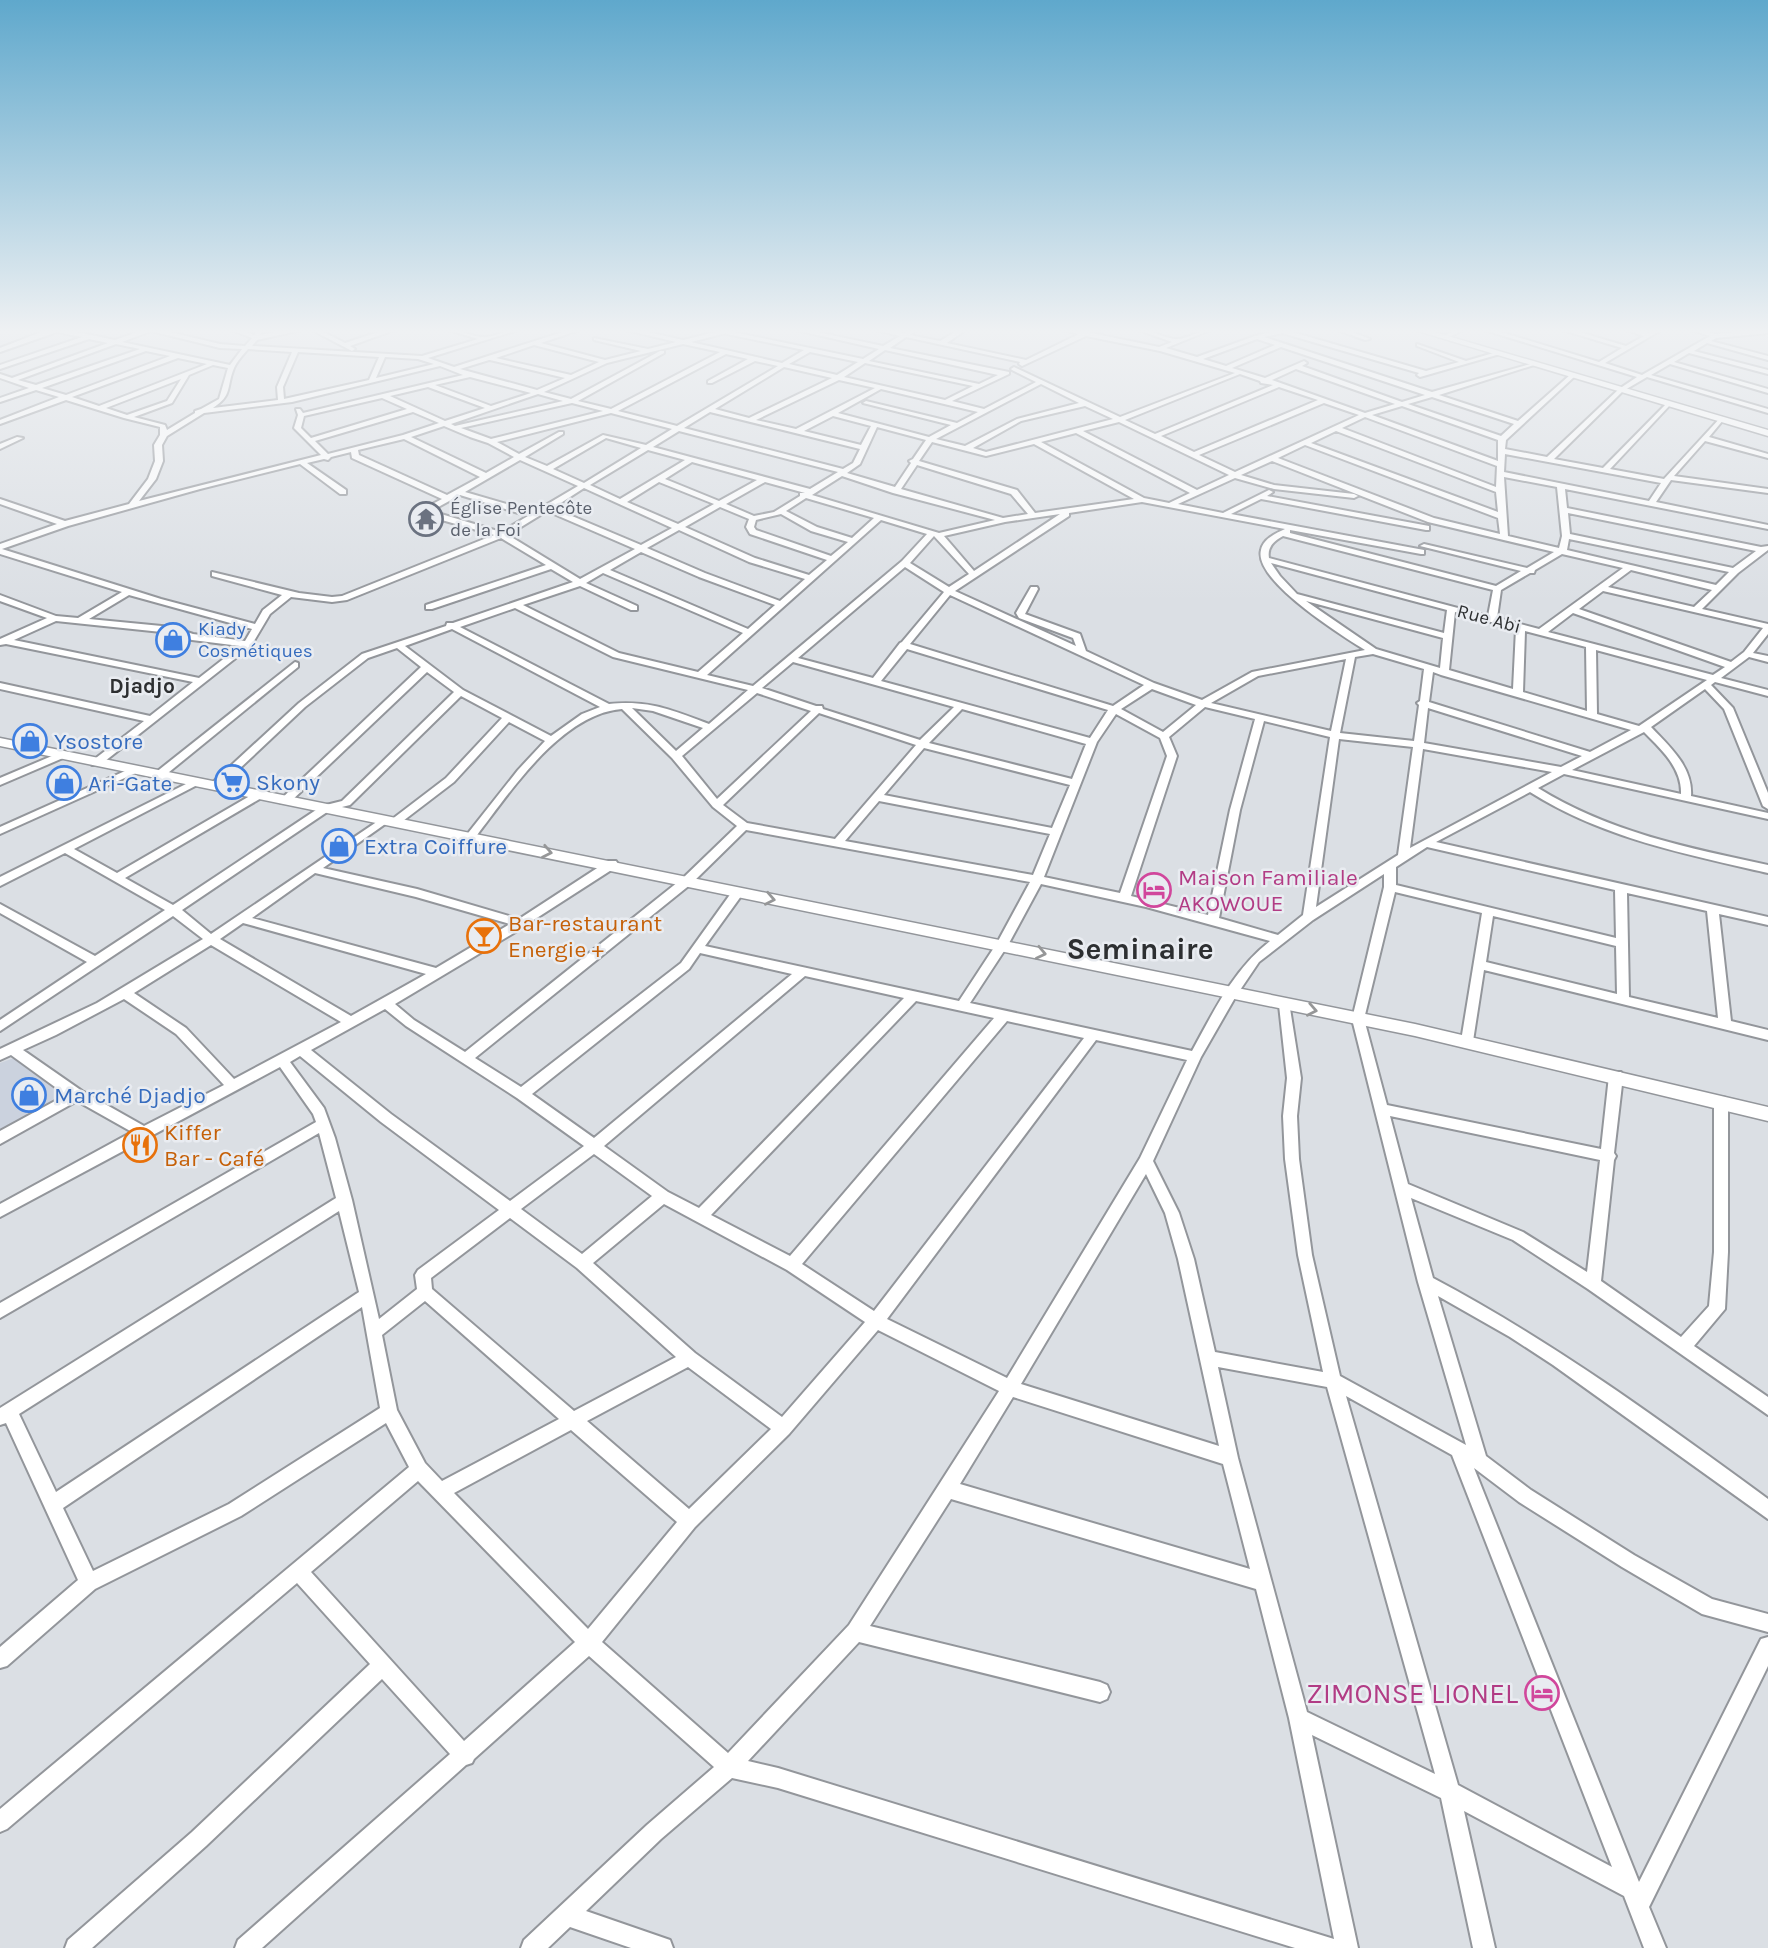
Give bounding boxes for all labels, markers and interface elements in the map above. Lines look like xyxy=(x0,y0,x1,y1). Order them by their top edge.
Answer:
place label: Église Pentecôte de la Foi xyxy=(450,496,592,541)
temple icon: Église Pentecôte de la Foi xyxy=(407,500,445,538)
street label: Rue Abi xyxy=(1455,600,1523,638)
place label: Kiady Cosmétiques xyxy=(198,618,313,662)
shop icon: Kiady Cosmétiques xyxy=(154,621,192,659)
district label: Djadjo xyxy=(109,674,175,698)
shop icon: Ysostore xyxy=(11,722,49,760)
place label: Ysostore xyxy=(54,728,143,755)
supermarket icon: Skony xyxy=(213,763,251,801)
shop icon: Ari-Gate xyxy=(45,764,83,802)
place label: Skony xyxy=(256,769,320,796)
place label: Ari-Gate xyxy=(88,770,172,797)
shop icon: Extra Coiffure xyxy=(320,827,358,865)
place label: Extra Coiffure xyxy=(364,833,507,860)
one-way arrow xyxy=(541,843,553,858)
place label: Maison Familiale AKOWOUE xyxy=(1178,864,1358,917)
hotel icon: Maison Familiale AKOWOUE xyxy=(1135,871,1173,909)
one-way arrow xyxy=(764,890,776,905)
place label: Bar-restaurant Energie + xyxy=(508,910,663,963)
bar icon: Bar-restaurant Energie + xyxy=(465,917,503,955)
district label: Seminaire xyxy=(1066,931,1214,967)
one-way arrow xyxy=(1035,944,1047,959)
one-way arrow xyxy=(1306,1002,1318,1017)
shop icon: Marché Djadjo xyxy=(10,1076,48,1114)
place label: Marché Djadjo xyxy=(54,1082,206,1109)
place label: Kiffer Bar - Café xyxy=(164,1119,265,1172)
restaurant icon: Kiffer Bar - Café xyxy=(121,1126,159,1164)
hotel icon: ZIMONSE LIONEL xyxy=(1523,1674,1561,1712)
place label: ZIMONSE LIONEL xyxy=(1306,1677,1518,1710)

